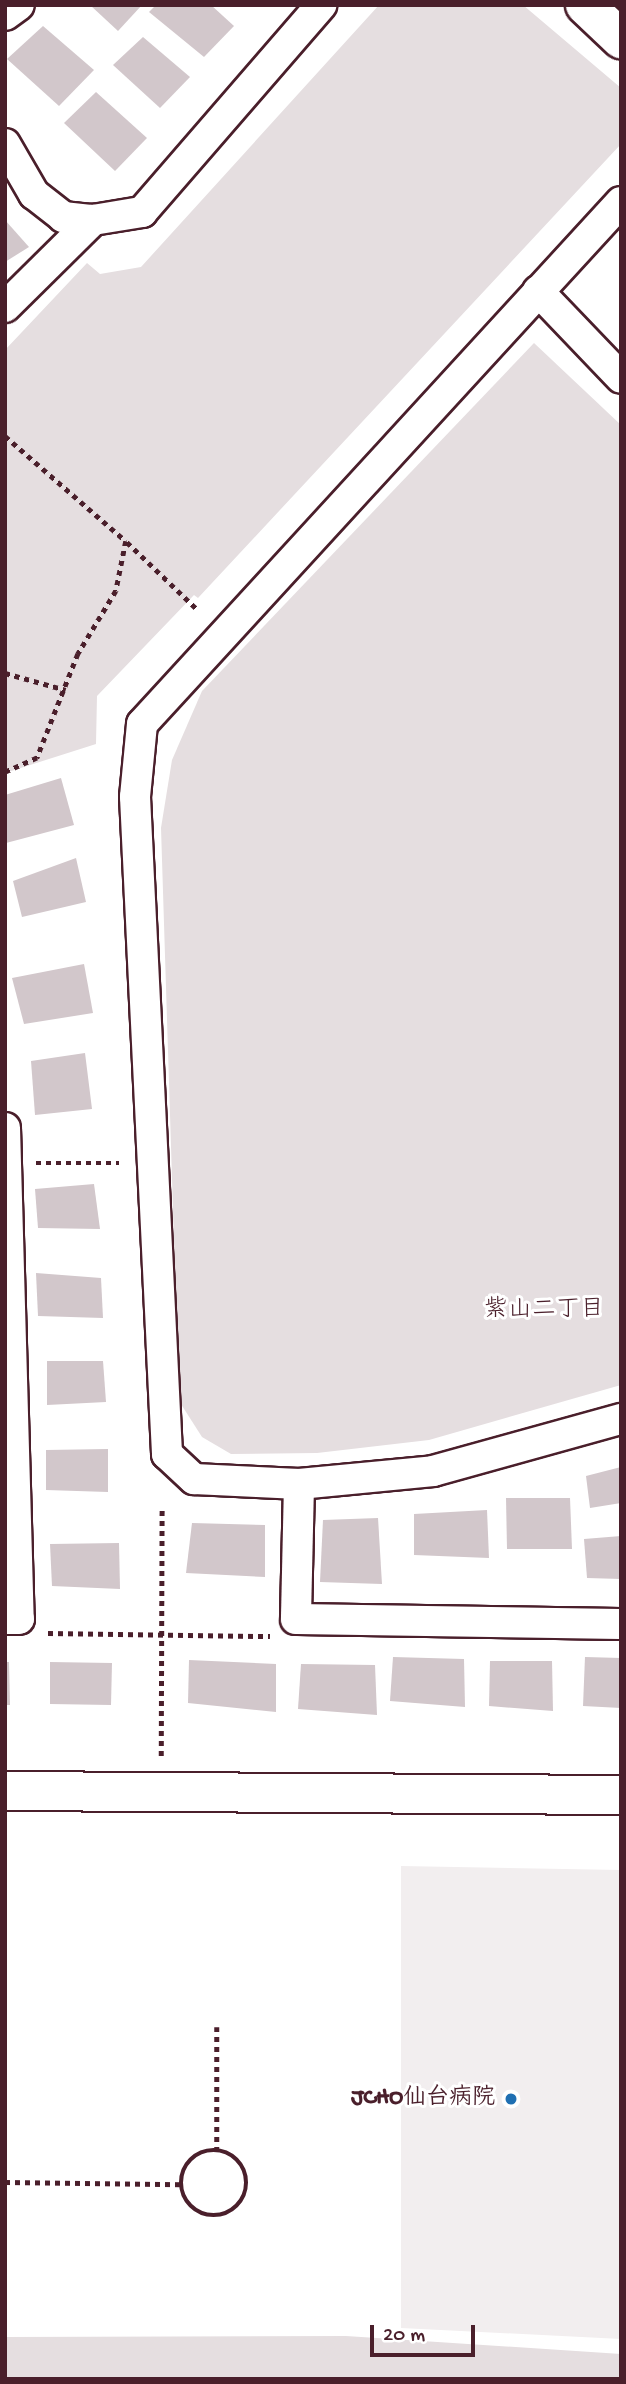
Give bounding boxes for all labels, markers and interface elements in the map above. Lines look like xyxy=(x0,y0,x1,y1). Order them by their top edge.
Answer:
district label: 紫山二丁目 xyxy=(484,1297,604,1325)
place label: JCHO仙台病院 xyxy=(351,2085,495,2113)
marker: JCHO仙台病院 xyxy=(501,2089,521,2109)
scale bar xyxy=(374,2310,479,2354)
text: 20 m xyxy=(383,2324,425,2349)

